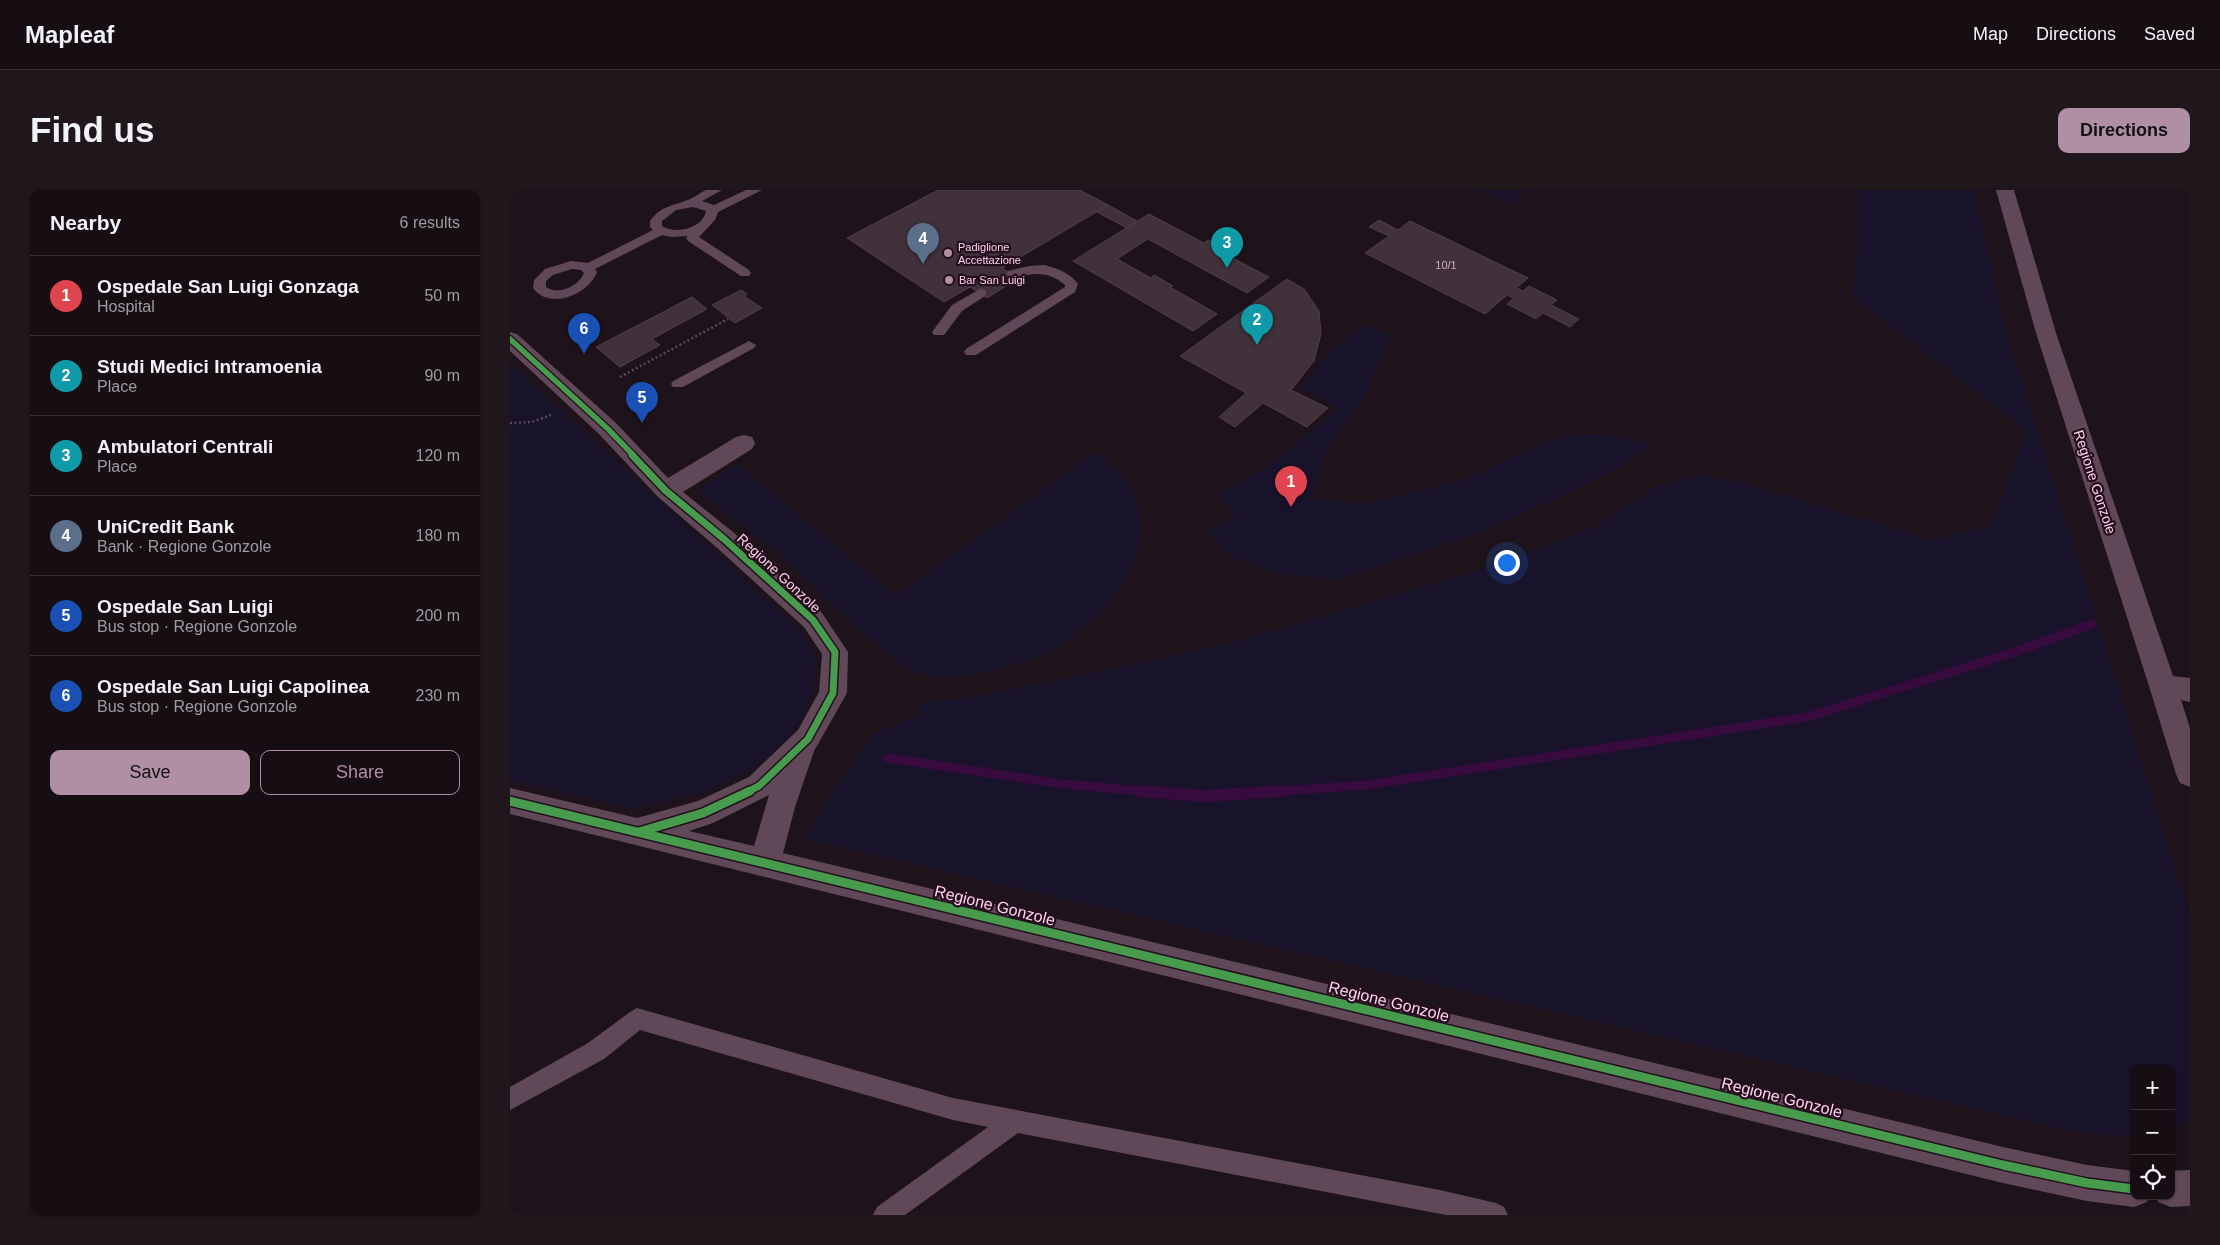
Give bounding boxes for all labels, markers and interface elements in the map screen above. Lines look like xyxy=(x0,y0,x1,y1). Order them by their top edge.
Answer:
text: Mapleaf xyxy=(25,21,114,48)
text: Map xyxy=(1973,24,2008,44)
text: Directions xyxy=(2036,24,2116,44)
text: Saved xyxy=(2144,24,2195,44)
button: Directions xyxy=(2058,108,2190,153)
text: Find us xyxy=(30,110,154,149)
text: Nearby xyxy=(50,211,121,234)
text: 6 results xyxy=(400,214,460,231)
pin: 4 xyxy=(907,223,939,264)
pin: 3 xyxy=(1211,227,1243,268)
place label: Padiglione Accettazione xyxy=(958,241,1021,266)
marker: Padiglione Accettazione xyxy=(942,247,954,259)
house number: 10/1 xyxy=(1435,259,1457,271)
marker: Bar San Luigi xyxy=(943,274,955,286)
place label: Bar San Luigi xyxy=(959,274,1025,286)
text: Ospedale San Luigi Gonzaga xyxy=(97,276,359,297)
text: 1 xyxy=(62,287,70,304)
text: 50 m xyxy=(424,287,460,304)
text: Hospital xyxy=(97,298,155,315)
pin: 2 xyxy=(1241,304,1273,345)
pin: 6 xyxy=(568,313,600,354)
text: Studi Medici Intramoenia xyxy=(97,356,322,377)
text: 2 xyxy=(62,367,70,384)
text: 90 m xyxy=(424,367,460,384)
text: Place xyxy=(97,378,137,395)
pin: 5 xyxy=(626,382,658,423)
street label: Regione Gonzole xyxy=(2071,428,2119,536)
text: Ambulatori Centrali xyxy=(97,436,273,457)
text: 3 xyxy=(62,447,70,464)
text: 120 m xyxy=(416,447,460,464)
text: Place xyxy=(97,458,137,475)
pin: 1 xyxy=(1275,466,1307,507)
text: UniCredit Bank xyxy=(97,516,234,537)
text: 4 xyxy=(62,527,70,544)
text: 180 m xyxy=(416,527,460,544)
street label: Regione Gonzole xyxy=(734,530,824,616)
text: Bank · Regione Gonzole xyxy=(97,538,271,555)
your location xyxy=(1494,550,1520,576)
text: Ospedale San Luigi xyxy=(97,596,273,617)
text: 5 xyxy=(62,607,70,624)
text: 200 m xyxy=(416,607,460,624)
text: Bus stop · Regione Gonzole xyxy=(97,618,297,635)
text: Ospedale San Luigi Capolinea xyxy=(97,676,369,697)
text: 6 xyxy=(62,687,70,704)
text: 230 m xyxy=(416,687,460,704)
text: Bus stop · Regione Gonzole xyxy=(97,698,297,715)
button: Save xyxy=(50,750,250,795)
button: Share xyxy=(260,750,460,795)
street label: Regione Gonzole xyxy=(933,882,1057,929)
street label: Regione Gonzole xyxy=(1327,978,1451,1025)
map controls xyxy=(2130,1065,2175,1200)
button: + xyxy=(2130,1065,2175,1110)
street label: Regione Gonzole xyxy=(1720,1074,1844,1121)
button: − xyxy=(2130,1110,2175,1155)
button: locate xyxy=(2130,1155,2175,1200)

